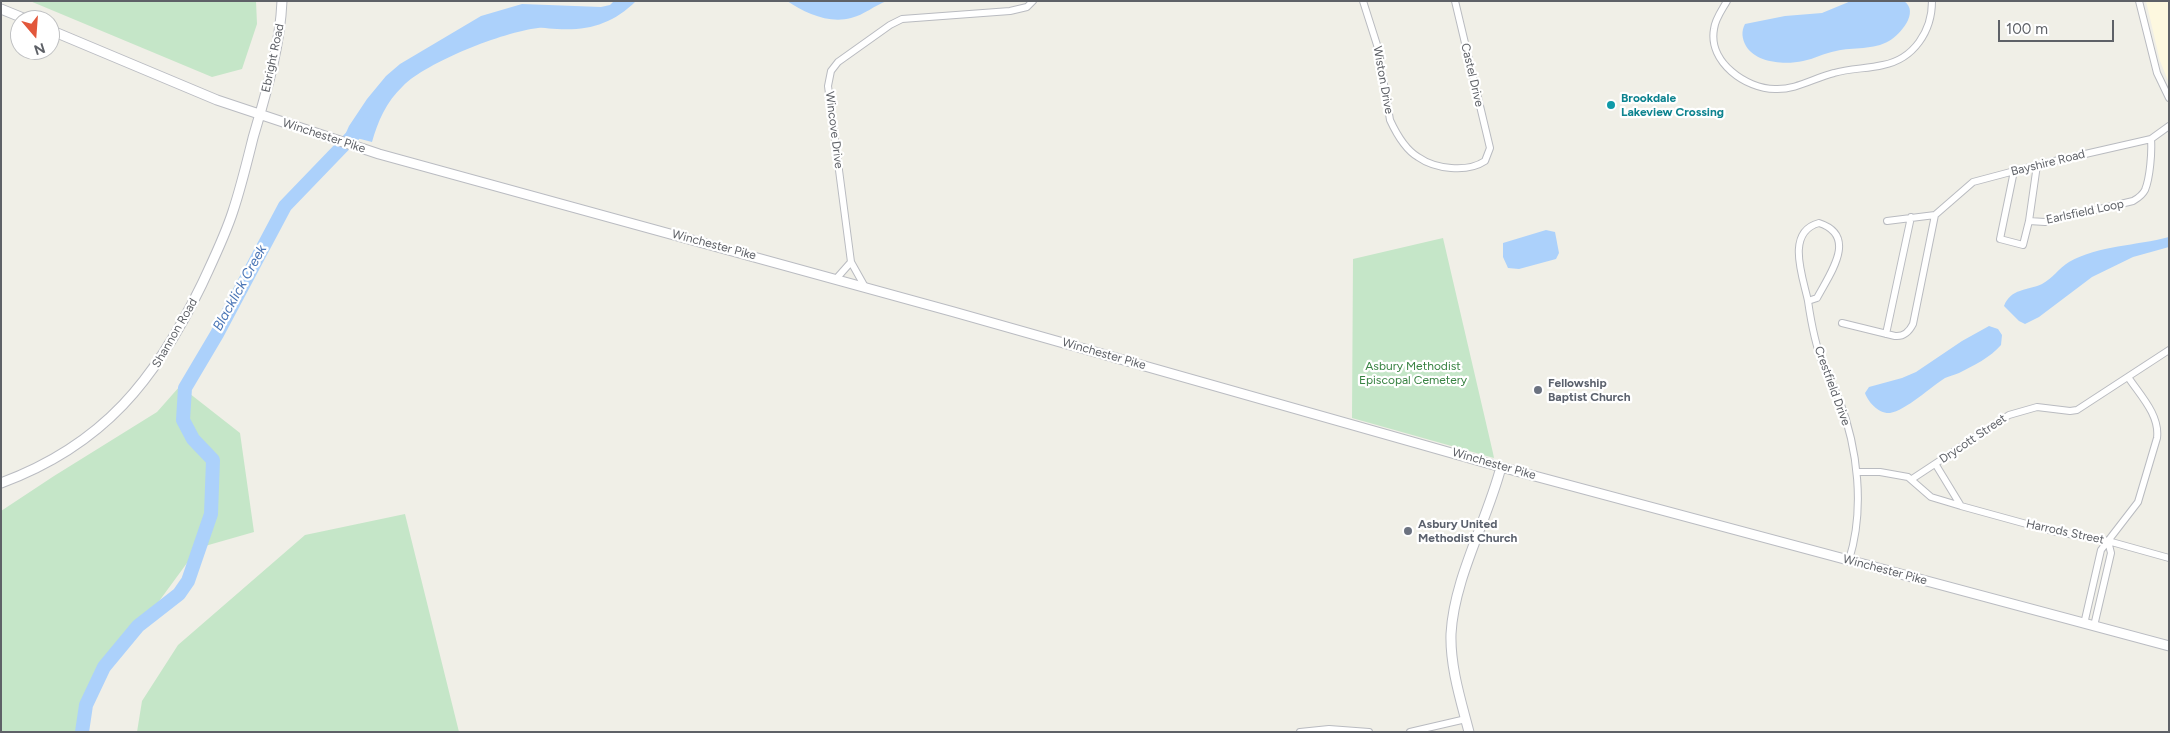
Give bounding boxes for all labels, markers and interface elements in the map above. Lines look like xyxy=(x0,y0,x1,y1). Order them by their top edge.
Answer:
north arrow xyxy=(10,10,60,60)
scale bar xyxy=(2000,10,2116,42)
text: 100 m xyxy=(2006,20,2048,38)
street label: Ebright Road xyxy=(259,22,287,94)
text: N xyxy=(32,39,47,59)
street label: Castel Drive xyxy=(1458,42,1486,108)
street label: Wiston Drive xyxy=(1370,45,1396,115)
street label: Wincove Drive xyxy=(822,91,846,169)
place label: Brookdale Lakeview Crossing xyxy=(1621,91,1724,119)
marker: Brookdale Lakeview Crossing xyxy=(1605,99,1617,111)
street label: Winchester Pike xyxy=(281,116,367,156)
street label: Bayshire Road xyxy=(2009,147,2087,179)
street label: Earlsfield Loop xyxy=(2045,197,2125,227)
street label: Winchester Pike xyxy=(670,227,758,263)
water label: Blacklick Creek xyxy=(210,242,270,334)
street label: Shannon Road xyxy=(149,296,201,370)
street label: Winchester Pike xyxy=(1060,335,1148,373)
street label: Crestfield Drive xyxy=(1811,344,1853,428)
park label: Asbury Methodist Episcopal Cemetery xyxy=(1359,359,1467,387)
place label: Fellowship Baptist Church xyxy=(1548,376,1630,404)
marker: Fellowship Baptist Church xyxy=(1532,384,1544,396)
street label: Drycott Street xyxy=(1937,411,2009,467)
street label: Winchester Pike xyxy=(1450,445,1538,483)
place label: Asbury United Methodist Church xyxy=(1418,517,1517,545)
street label: Harrods Street xyxy=(2025,517,2105,547)
marker: Asbury United Methodist Church xyxy=(1402,525,1414,537)
street label: Winchester Pike xyxy=(1841,552,1929,588)

